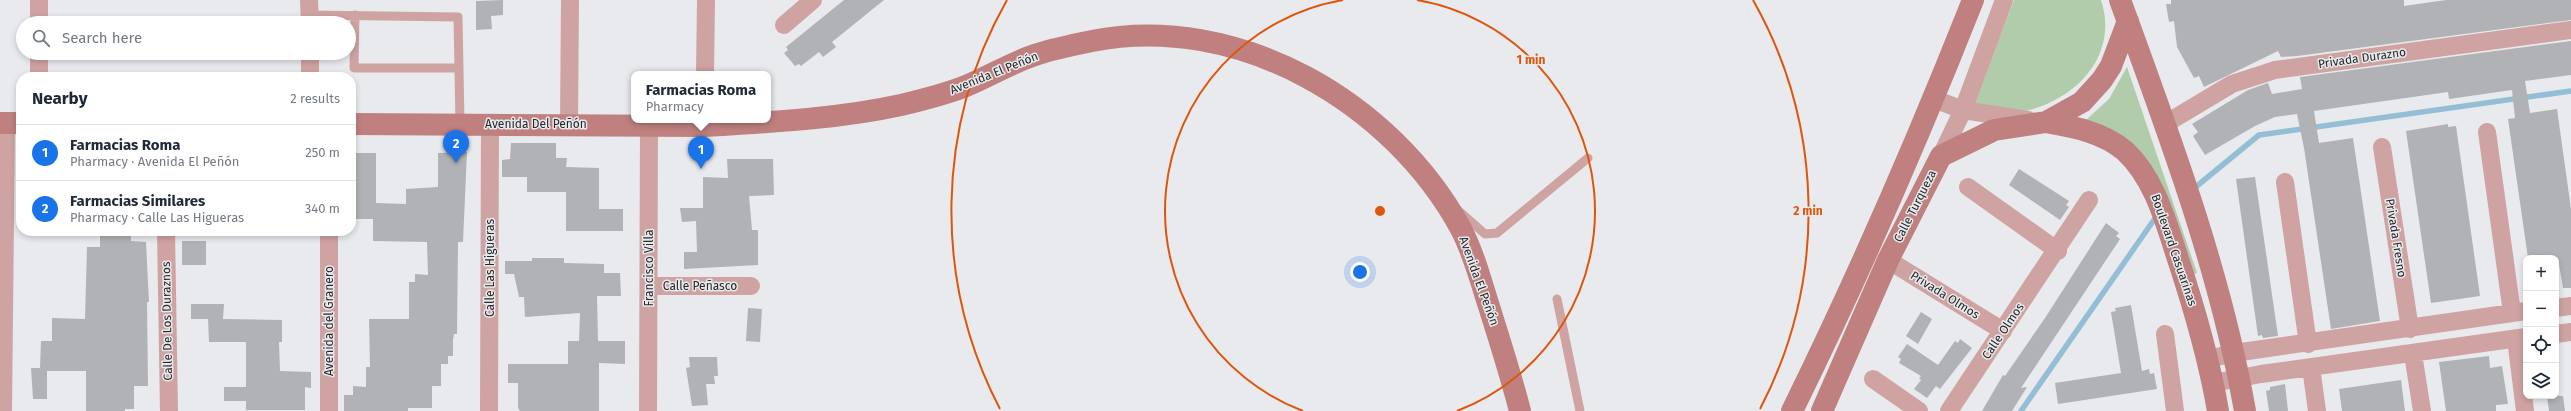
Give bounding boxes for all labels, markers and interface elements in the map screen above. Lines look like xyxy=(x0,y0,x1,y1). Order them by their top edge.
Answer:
search box xyxy=(16,16,356,60)
icon: search xyxy=(30,27,52,49)
text: Search here xyxy=(62,29,142,47)
street label: Privada Durazno xyxy=(2317,45,2407,71)
street label: Avenida El Peñón xyxy=(948,49,1040,97)
text: 1 min xyxy=(1517,53,1545,67)
popup xyxy=(631,71,771,123)
text: Farmacias Roma xyxy=(646,81,756,99)
text: Nearby xyxy=(32,88,87,109)
text: 2 results xyxy=(290,91,340,106)
text: Pharmacy xyxy=(646,99,704,114)
street label: Avenida Del Peñón xyxy=(485,117,587,131)
pin: 2 xyxy=(443,130,469,163)
text: Farmacias Roma xyxy=(70,136,181,154)
pin: 1 xyxy=(688,136,714,169)
text: 1 xyxy=(42,145,48,160)
text: 250 m xyxy=(305,145,340,160)
text: Pharmacy · Avenida El Peñón xyxy=(70,154,239,169)
street label: Calle Turqueza xyxy=(1891,168,1939,244)
text: Farmacias Similares xyxy=(70,192,205,210)
street label: Boulevard Casuarinas xyxy=(2148,192,2200,308)
street label: Privada Fresno xyxy=(2383,197,2409,279)
text: 2 xyxy=(42,201,48,216)
text: 340 m xyxy=(305,201,340,216)
centre of rings xyxy=(1373,204,1387,218)
text: 2 min xyxy=(1793,204,1823,218)
text: Pharmacy · Calle Las Higueras xyxy=(70,210,244,225)
street label: Calle Las Higueras xyxy=(483,219,497,317)
street label: Francisco Villa xyxy=(642,229,656,307)
street label: Avenida El Peñón xyxy=(1456,235,1502,327)
map controls xyxy=(2523,255,2559,399)
button: + xyxy=(2523,255,2559,291)
street label: Calle De Los Duraznos xyxy=(159,261,175,381)
your location xyxy=(1350,262,1370,282)
street label: Avenida del Granero xyxy=(322,266,336,376)
street label: Privada Olmos xyxy=(1908,268,1982,322)
street label: Calle Peñasco xyxy=(663,279,737,293)
button: − xyxy=(2523,291,2559,327)
street label: Calle Olmos xyxy=(1979,300,2027,362)
button: locate xyxy=(2523,327,2559,363)
button: layers xyxy=(2523,363,2559,399)

